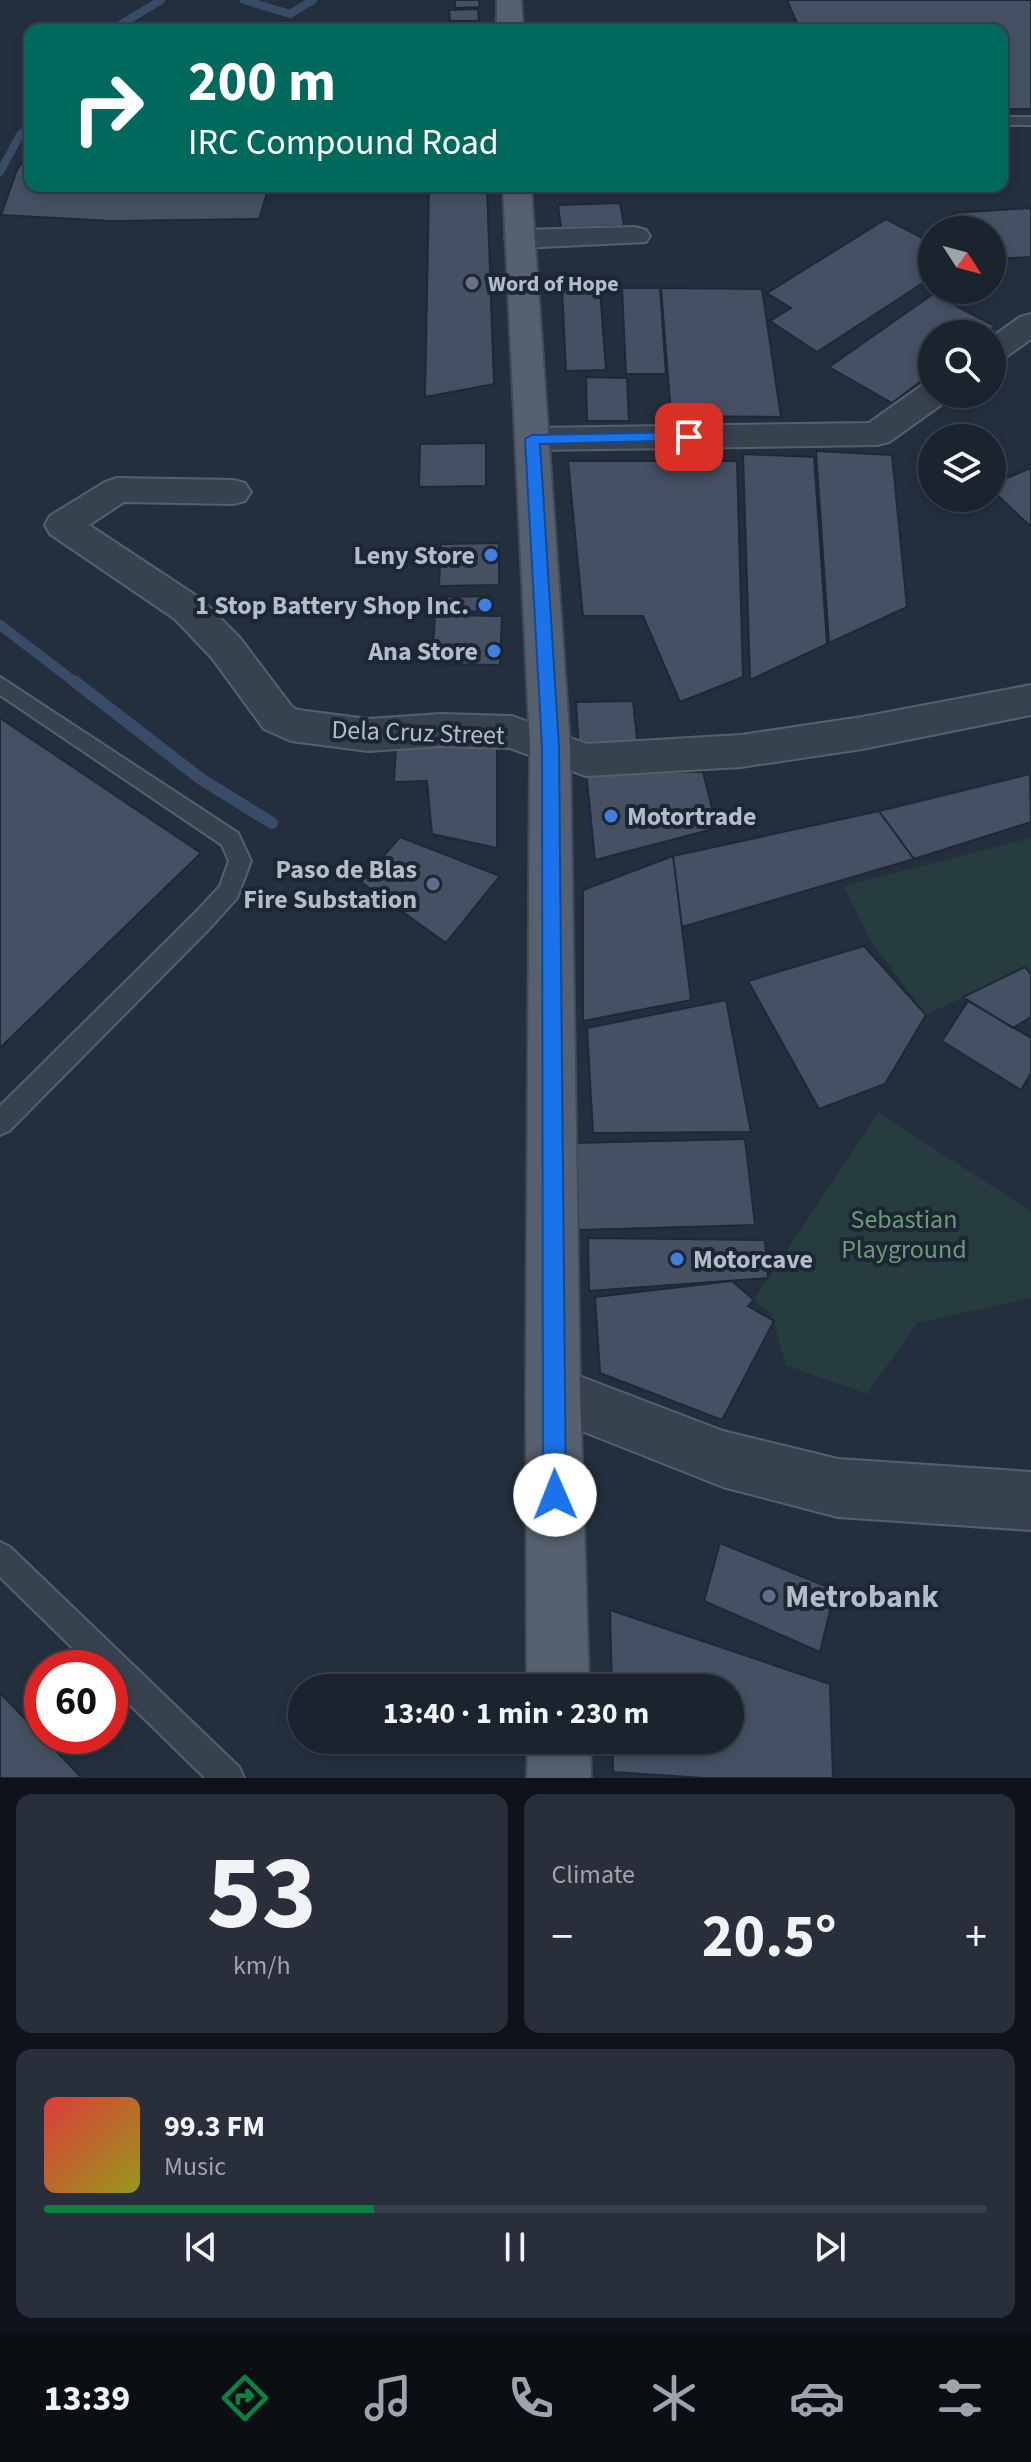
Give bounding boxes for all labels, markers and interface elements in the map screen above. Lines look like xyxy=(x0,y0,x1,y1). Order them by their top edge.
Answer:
text: 200 m xyxy=(188,43,336,122)
icon: right xyxy=(56,56,160,160)
text: IRC Compound Road xyxy=(188,117,499,168)
north arrow xyxy=(918,216,1006,304)
map controls xyxy=(918,216,1006,512)
place label: Word of Hope xyxy=(488,268,619,300)
marker: Word of Hope xyxy=(463,274,481,292)
button: search xyxy=(918,320,1006,408)
pin xyxy=(655,403,723,471)
icon: arrive xyxy=(667,415,711,459)
button: layers xyxy=(918,424,1006,512)
place label: Leny Store xyxy=(354,537,475,574)
marker: Leny Store xyxy=(482,546,500,564)
place label: 1 Stop Battery Shop Inc. xyxy=(195,587,469,624)
marker: 1 Stop Battery Shop Inc. xyxy=(476,596,494,614)
place label: Ana Store xyxy=(367,633,478,670)
marker: Ana Store xyxy=(485,642,503,660)
street label: Dela Cruz Street xyxy=(331,711,505,754)
place label: Motortrade xyxy=(627,798,756,835)
marker: Motortrade xyxy=(602,807,620,825)
place label: Paso de Blas Fire Substation xyxy=(243,851,417,918)
marker: Paso de Blas Fire Substation xyxy=(424,875,442,893)
park label: Sebastian Playground xyxy=(841,1201,967,1268)
place label: Motorcave xyxy=(693,1241,813,1278)
marker: Motorcave xyxy=(668,1250,686,1268)
position arrow xyxy=(513,1453,597,1537)
place label: Metrobank xyxy=(785,1574,939,1620)
marker: Metrobank xyxy=(760,1587,778,1605)
speed limit sign: 60 xyxy=(24,1650,128,1754)
text: 13:40 · 1 min · 230 m xyxy=(383,1692,649,1735)
text: 53 xyxy=(207,1821,317,1969)
text: Climate xyxy=(552,1856,635,1893)
text: 20.5° xyxy=(702,1895,837,1980)
text: − xyxy=(552,1906,573,1969)
text: + xyxy=(965,1906,987,1969)
text: km/h xyxy=(233,1947,291,1984)
text: 99.3 FM xyxy=(164,2105,265,2148)
text: Music xyxy=(164,2148,226,2185)
icon: previous xyxy=(179,2225,223,2269)
icon: pause xyxy=(493,2225,537,2269)
icon: next xyxy=(808,2225,852,2269)
icon: directions xyxy=(217,2370,273,2426)
icon: music xyxy=(360,2370,416,2426)
icon: phone xyxy=(503,2370,559,2426)
icon: climate xyxy=(646,2370,702,2426)
icon: car xyxy=(789,2370,845,2426)
icon: filters xyxy=(932,2370,988,2426)
text: 13:39 xyxy=(43,2373,130,2424)

